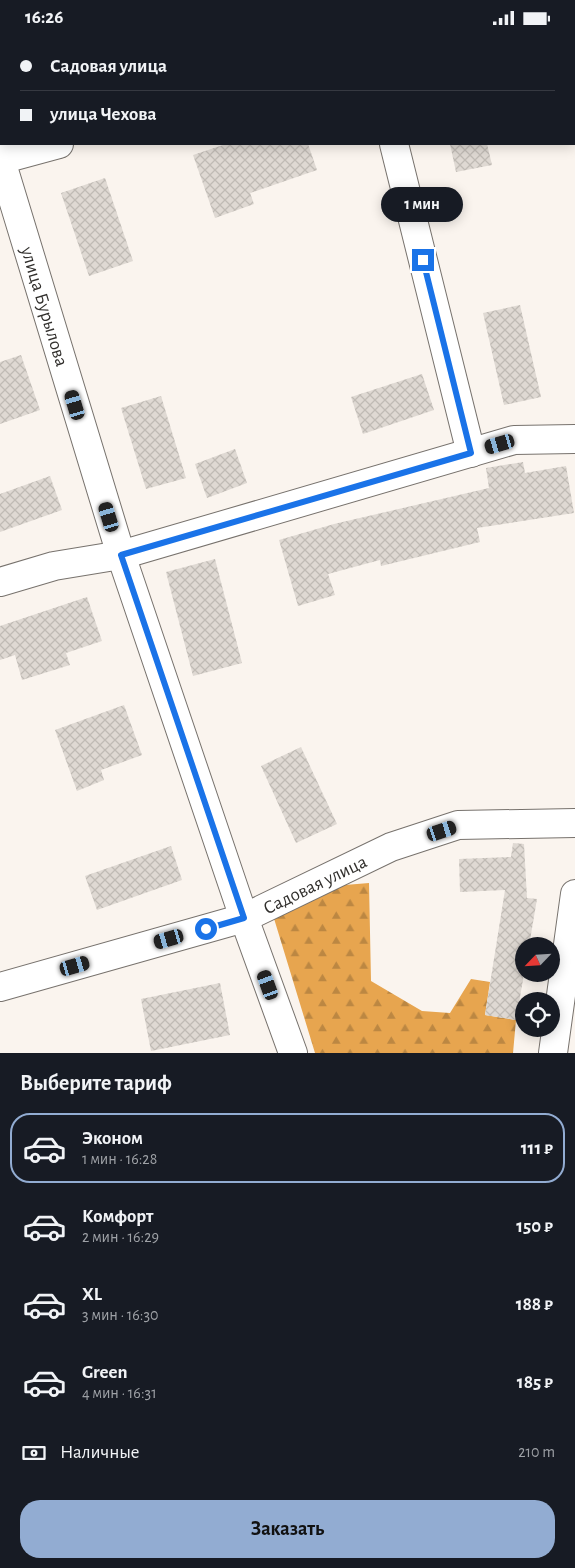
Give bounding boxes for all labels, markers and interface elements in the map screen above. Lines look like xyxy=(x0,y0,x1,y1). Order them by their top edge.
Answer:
text: 16:26 xyxy=(25,8,64,27)
text: Садовая улица xyxy=(50,57,167,76)
text: улица Чехова xyxy=(50,105,157,124)
callout: 1 мин xyxy=(382,187,464,223)
text: 1 мин xyxy=(404,196,440,212)
street label: улица Бурылова xyxy=(17,244,71,369)
route end xyxy=(412,249,434,271)
car xyxy=(63,388,86,422)
car xyxy=(483,433,516,455)
car xyxy=(97,500,120,534)
car xyxy=(425,819,458,843)
street label: Садовая улица xyxy=(260,852,370,918)
route start xyxy=(195,918,217,940)
car xyxy=(152,928,185,950)
north arrow xyxy=(515,937,560,983)
map controls xyxy=(515,937,560,1037)
car xyxy=(58,955,91,977)
car xyxy=(255,968,280,1002)
button: locate xyxy=(515,992,560,1037)
text: Выберите тариф xyxy=(20,1072,172,1094)
icon: car xyxy=(22,1126,67,1171)
text: Эконом xyxy=(82,1129,143,1148)
text: 111 ₽ xyxy=(521,1139,553,1158)
text: 1 мин · 16:28 xyxy=(82,1151,157,1167)
icon: car xyxy=(22,1204,67,1249)
text: Комфорт xyxy=(82,1207,153,1226)
text: 150 ₽ xyxy=(516,1217,553,1236)
text: 2 мин · 16:29 xyxy=(82,1229,159,1245)
icon: car xyxy=(22,1282,67,1327)
text: XL xyxy=(82,1285,102,1304)
text: 188 ₽ xyxy=(516,1295,553,1314)
text: 3 мин · 16:30 xyxy=(82,1307,158,1323)
icon: car xyxy=(22,1360,67,1405)
text: Green xyxy=(82,1363,128,1382)
text: 185 ₽ xyxy=(517,1373,553,1392)
text: 4 мин · 16:31 xyxy=(82,1385,157,1401)
icon: cash xyxy=(20,1439,48,1467)
text: Наличные xyxy=(60,1443,140,1462)
text: 210 m xyxy=(518,1444,555,1460)
button: Заказать xyxy=(20,1500,555,1558)

